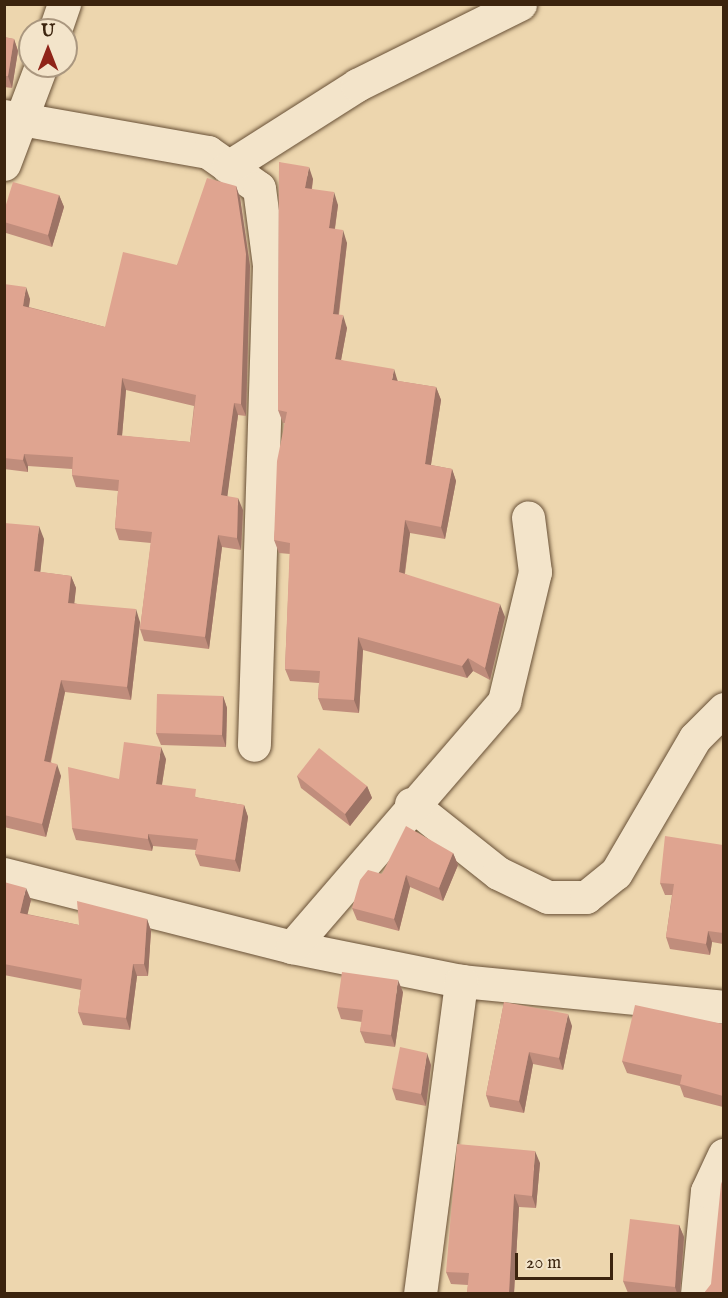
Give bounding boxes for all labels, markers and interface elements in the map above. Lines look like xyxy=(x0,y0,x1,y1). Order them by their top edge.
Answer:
north arrow xyxy=(18,18,78,78)
text: U xyxy=(41,22,55,42)
scale bar xyxy=(518,1241,616,1279)
text: 20 m xyxy=(526,1252,561,1275)

